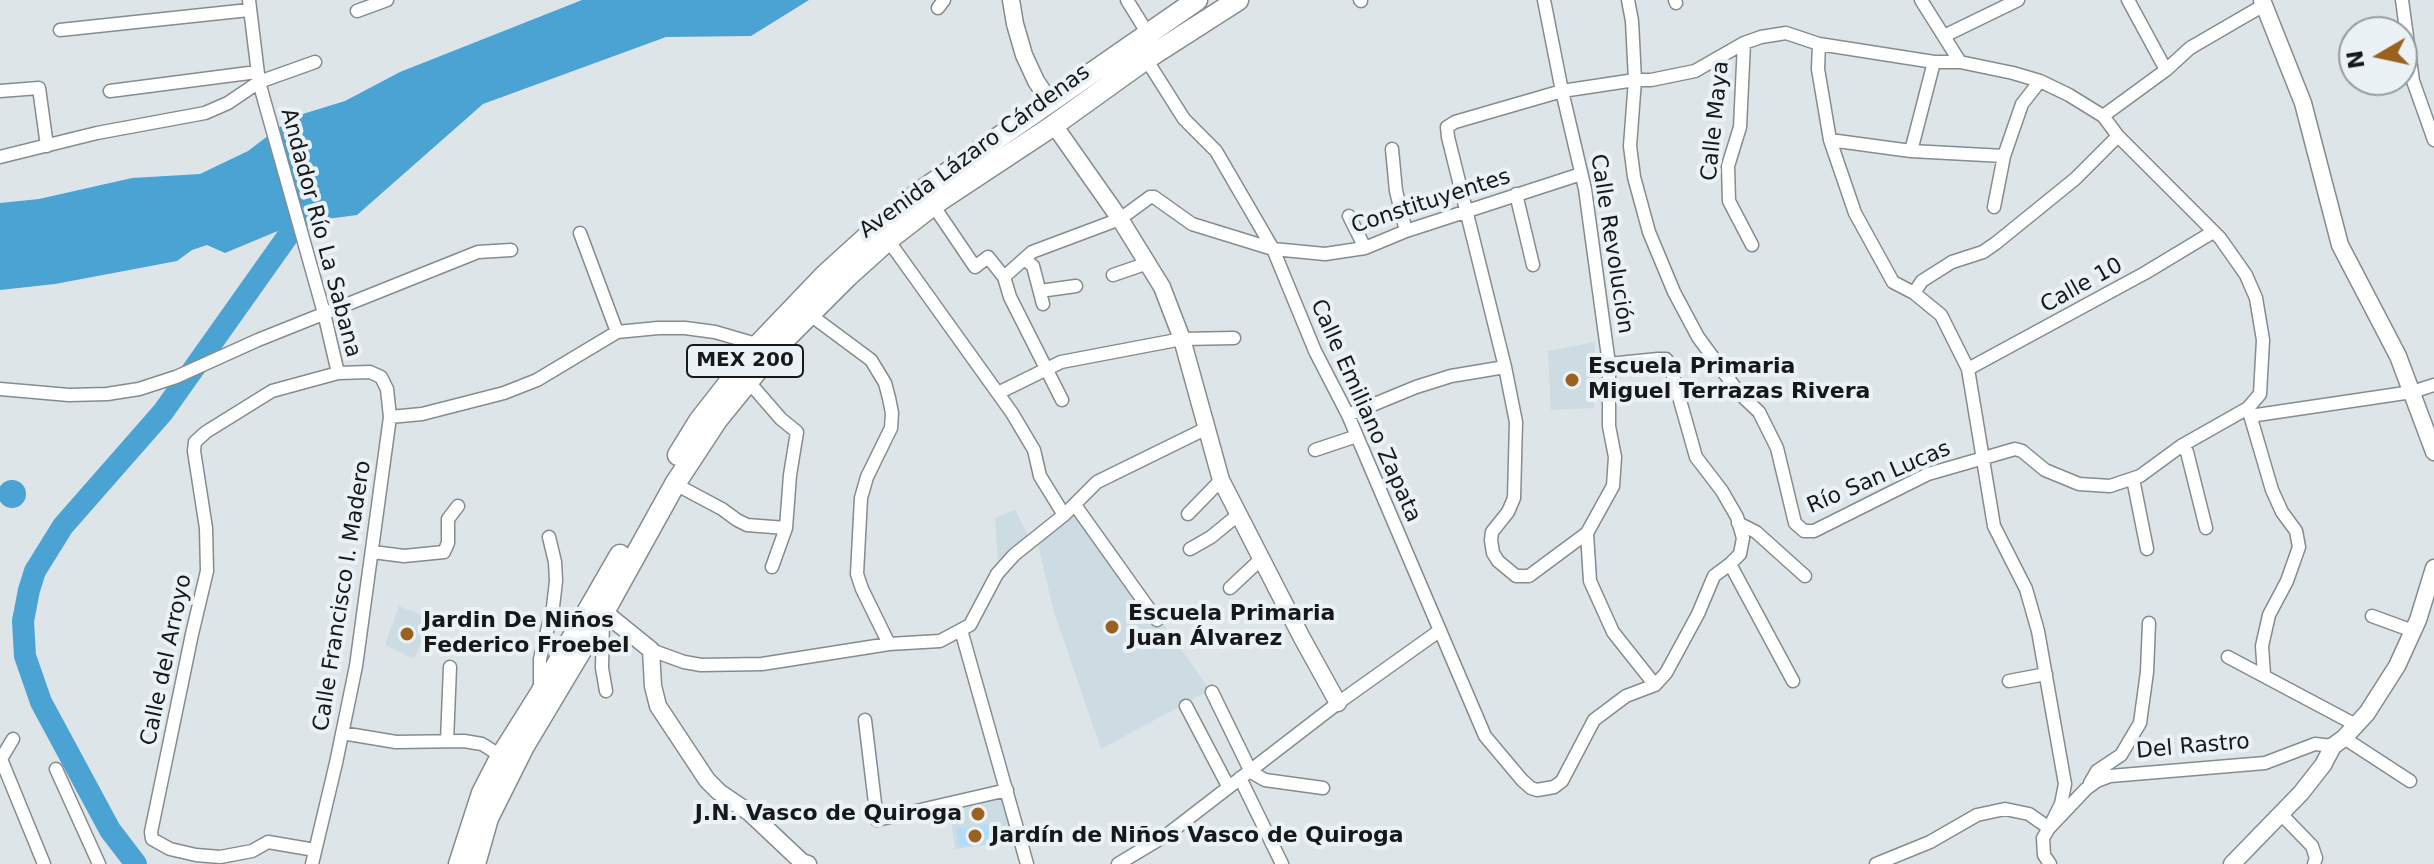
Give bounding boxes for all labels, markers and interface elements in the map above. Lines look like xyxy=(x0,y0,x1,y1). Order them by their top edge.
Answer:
north arrow xyxy=(2338,16,2418,96)
text: N xyxy=(2342,48,2370,71)
street label: Avenida Lázaro Cárdenas xyxy=(855,59,1095,245)
street label: Calle Maya xyxy=(1697,60,1735,182)
street label: Andador Río La Sabana xyxy=(274,106,366,360)
street label: Calle Revolución xyxy=(1584,152,1638,336)
street label: Constituyentes xyxy=(1348,164,1514,240)
street label: Calle 10 xyxy=(2036,253,2128,319)
street label: Calle Emiliano Zapata xyxy=(1304,295,1426,527)
road number: MEX 200 xyxy=(687,345,803,377)
place label: Escuela Primaria Miguel Terrazas Rivera xyxy=(1588,354,1870,406)
marker: Escuela Primaria Miguel Terrazas Rivera xyxy=(1563,371,1581,389)
street label: Río San Lucas xyxy=(1803,436,1955,520)
street label: Calle Francisco I. Madero xyxy=(309,459,377,733)
street label: Calle del Arroyo xyxy=(136,572,198,748)
place label: Escuela Primaria Juan Álvarez xyxy=(1128,601,1335,652)
place label: Jardin De Niños Federico Froebel xyxy=(423,608,630,660)
marker: Escuela Primaria Juan Álvarez xyxy=(1103,618,1121,636)
marker: Jardin De Niños Federico Froebel xyxy=(398,625,416,643)
street label: Del Rastro xyxy=(2135,729,2251,765)
place label: J.N. Vasco de Quiroga xyxy=(695,801,962,827)
marker: J.N. Vasco de Quiroga xyxy=(969,805,987,823)
place label: Jardín de Niños Vasco de Quiroga xyxy=(991,823,1404,849)
marker: Jardín de Niños Vasco de Quiroga xyxy=(966,827,984,845)

